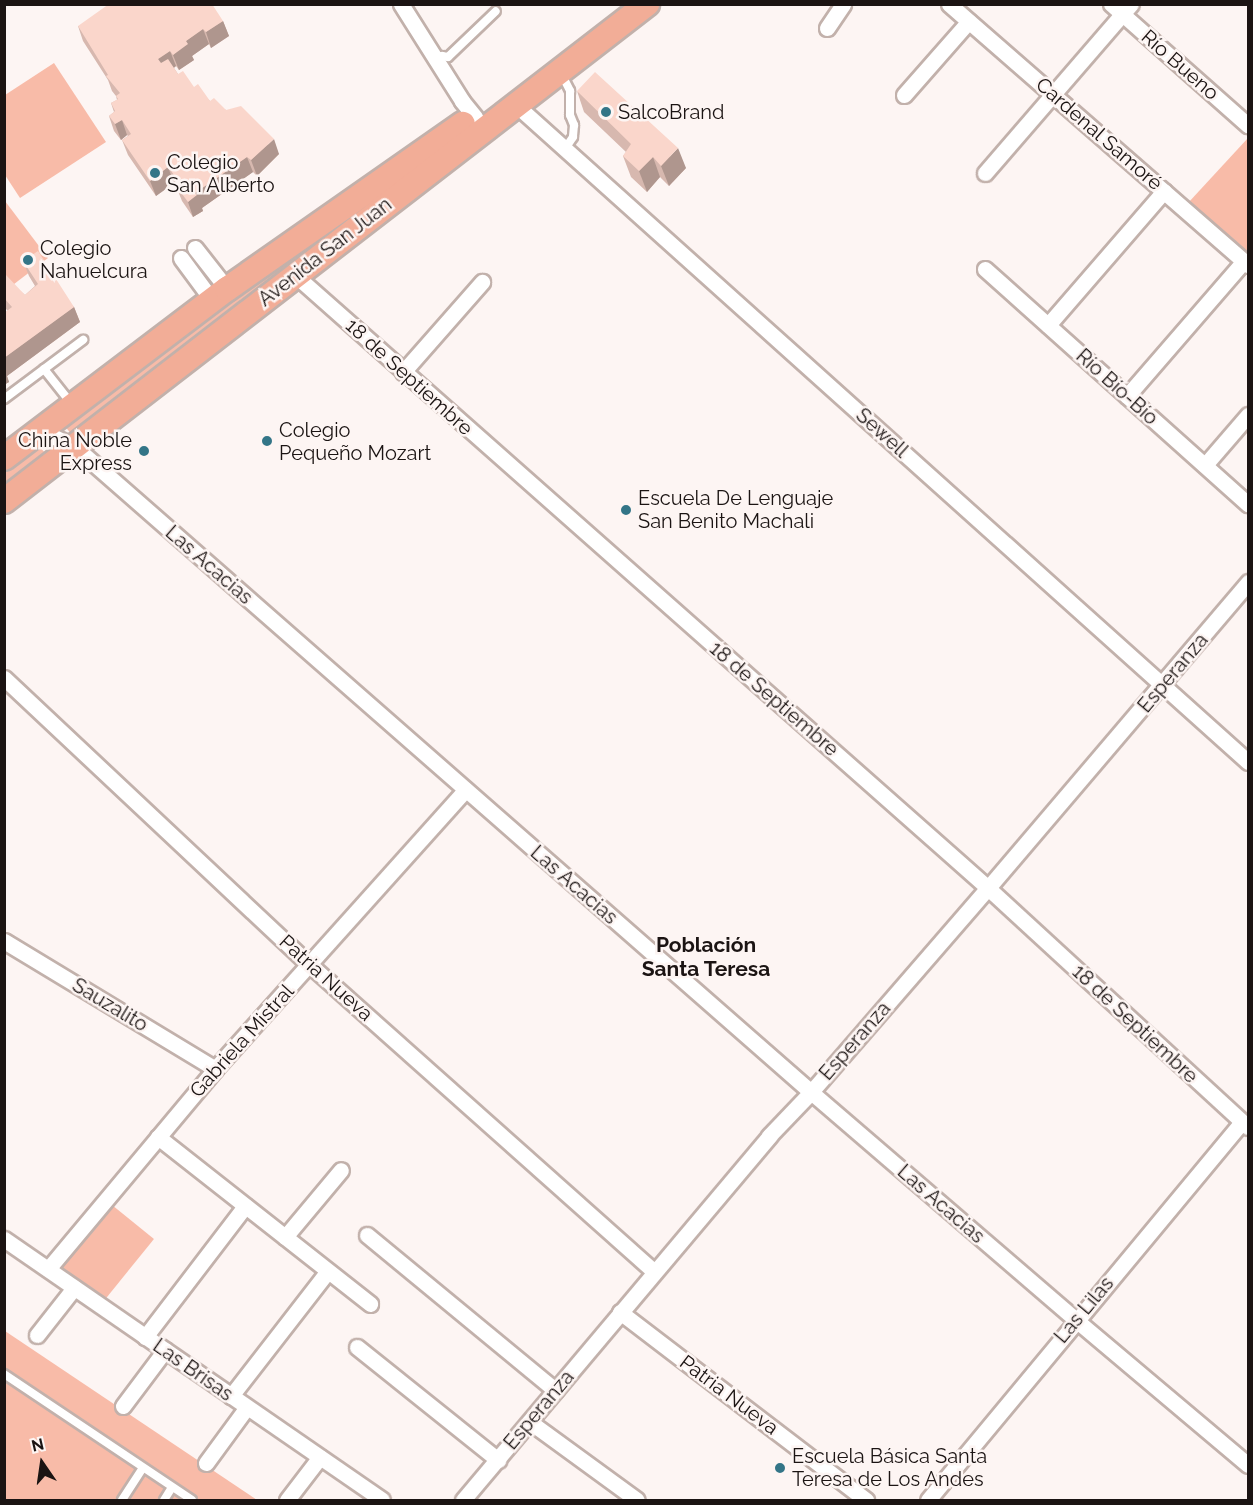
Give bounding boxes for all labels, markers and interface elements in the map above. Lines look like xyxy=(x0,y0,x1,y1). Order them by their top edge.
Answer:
street label: Río Bueno xyxy=(1136,25,1224,105)
street label: Cardenal Samoré xyxy=(1031,72,1167,196)
place label: SalcoBrand xyxy=(618,100,724,124)
marker: SalcoBrand xyxy=(599,105,613,119)
place label: Colegio San Alberto xyxy=(167,150,275,197)
marker: Colegio San Alberto xyxy=(148,166,162,180)
street label: Avenida San Juan xyxy=(253,192,397,312)
place label: Colegio Nahuelcura xyxy=(40,237,148,284)
marker: Colegio Nahuelcura xyxy=(21,253,35,267)
street label: 18 de Septiembre xyxy=(340,314,478,440)
street label: Río Bío-Bío xyxy=(1071,344,1163,430)
street label: Sewell xyxy=(851,403,913,463)
place label: Colegio Pequeño Mozart xyxy=(279,418,431,465)
place label: China Noble Express xyxy=(18,428,132,475)
marker: Colegio Pequeño Mozart xyxy=(260,434,274,448)
marker: China Noble Express xyxy=(137,444,151,458)
place label: Escuela De Lenguaje San Benito Machali xyxy=(638,486,833,533)
marker: Escuela De Lenguaje San Benito Machali xyxy=(619,503,633,517)
street label: Las Acacias xyxy=(160,520,258,610)
street label: Esperanza xyxy=(1133,628,1213,718)
street label: 18 de Septiembre xyxy=(705,637,843,761)
street label: Las Acacias xyxy=(525,840,623,930)
street label: Patria Nueva xyxy=(274,930,378,1026)
district label: Población Santa Teresa xyxy=(641,932,771,982)
street label: 18 de Septiembre xyxy=(1067,960,1203,1088)
street label: Sauzalito xyxy=(68,973,152,1037)
street label: Gabriela Mistral xyxy=(185,980,299,1102)
street label: Esperanza xyxy=(814,997,896,1085)
street label: Las Acacias xyxy=(892,1159,990,1249)
street label: Las Lilas xyxy=(1049,1272,1119,1348)
street label: Las Brisas xyxy=(148,1334,238,1406)
street label: Patria Nueva xyxy=(675,1350,783,1440)
street label: Esperanza xyxy=(499,1365,579,1455)
north arrow xyxy=(12,1433,72,1493)
text: N xyxy=(30,1434,46,1456)
place label: Escuela Básica Santa Teresa de Los Andes xyxy=(792,1444,987,1491)
marker: Escuela Básica Santa Teresa de Los Andes xyxy=(773,1461,787,1475)

